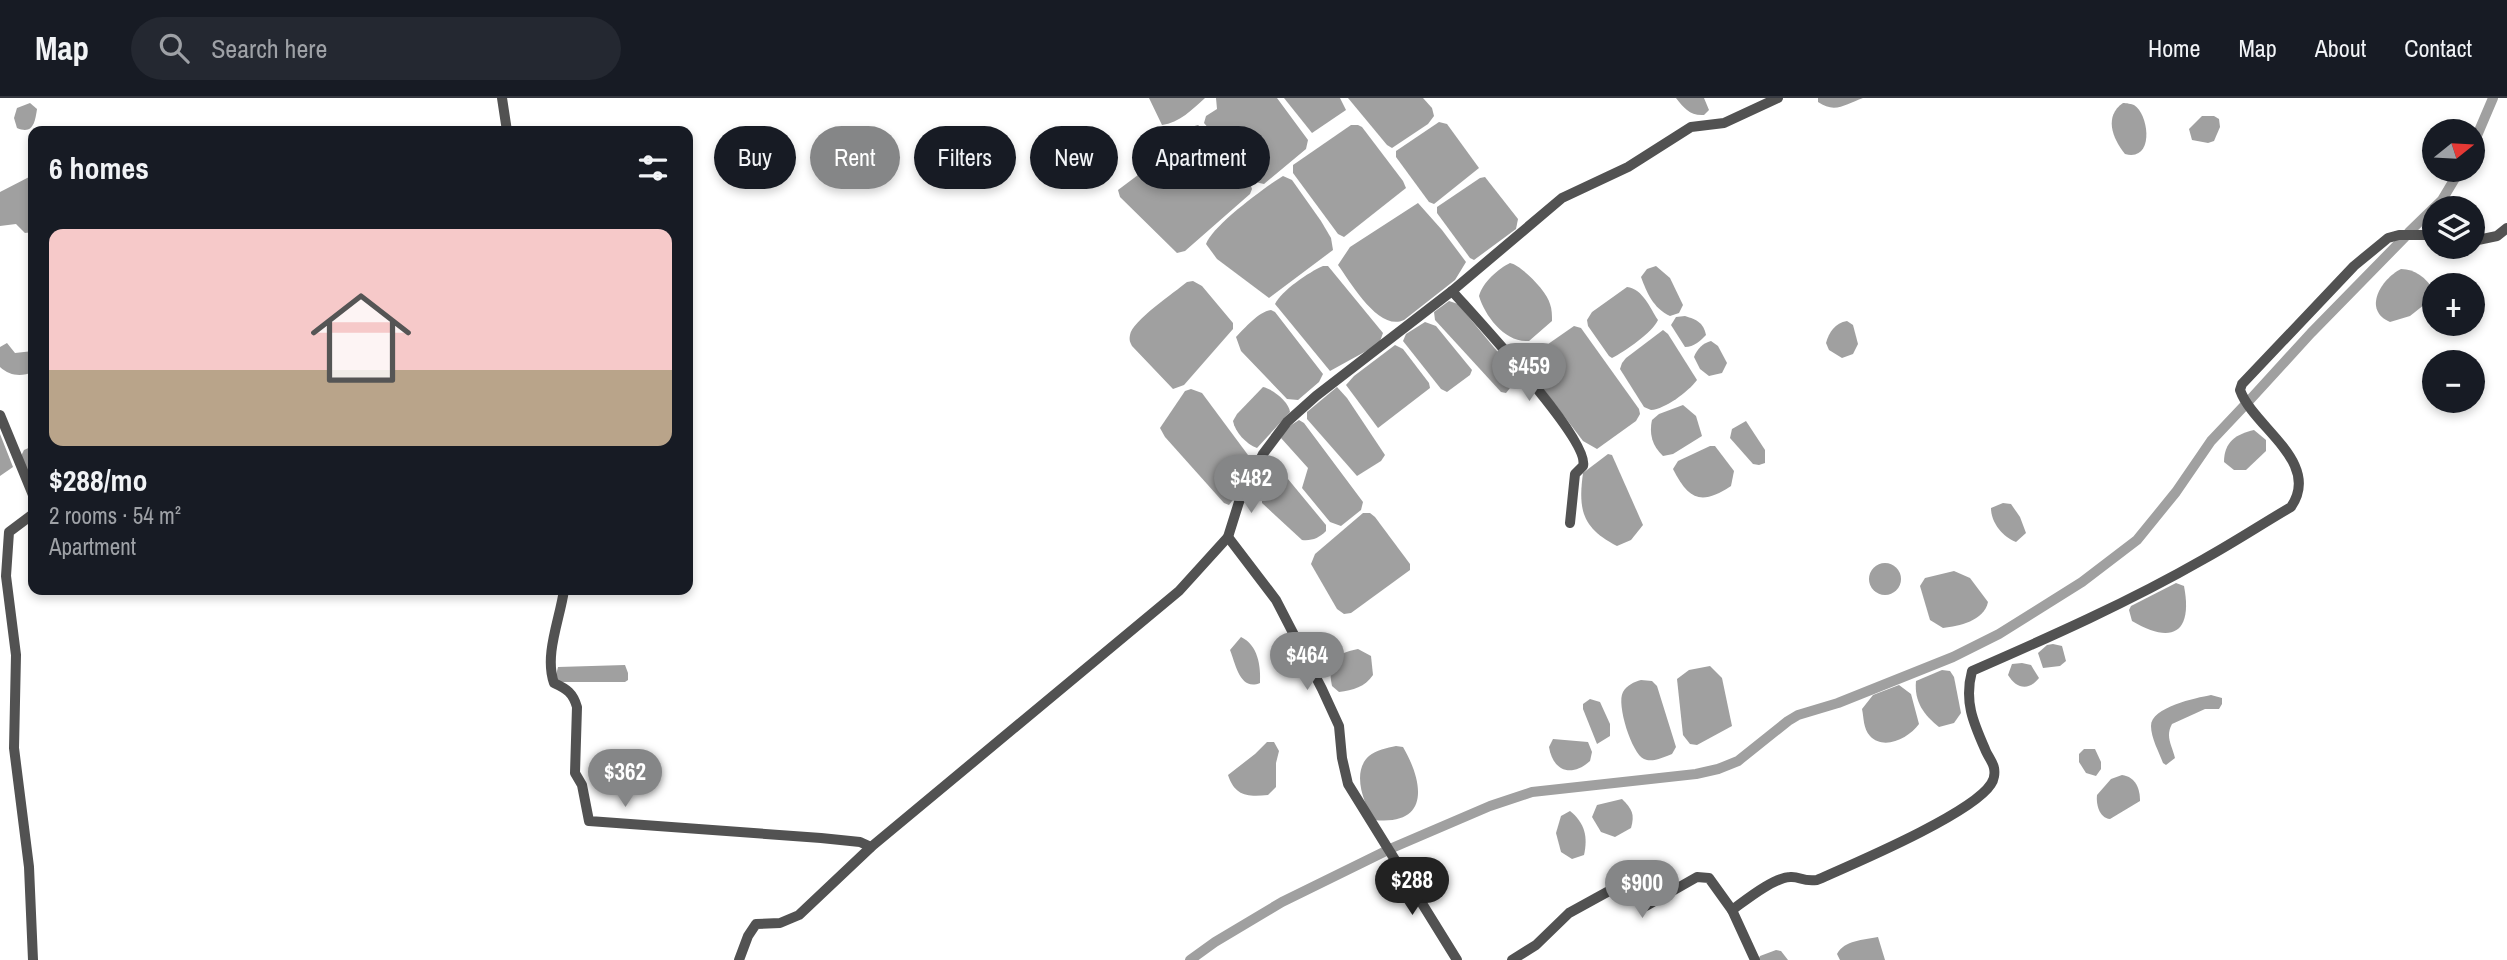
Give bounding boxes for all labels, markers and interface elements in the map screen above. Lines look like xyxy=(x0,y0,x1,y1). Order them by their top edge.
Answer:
search box xyxy=(131,17,621,80)
text: Map xyxy=(35,26,89,70)
icon: search xyxy=(155,29,193,67)
text: Search here xyxy=(211,31,327,66)
text: Home xyxy=(2148,32,2200,64)
text: Map xyxy=(2238,32,2277,64)
text: About xyxy=(2315,32,2366,64)
text: Contact xyxy=(2404,32,2472,64)
north arrow xyxy=(2422,119,2485,182)
map controls xyxy=(2422,119,2485,413)
chip: Buy xyxy=(714,126,796,189)
chip: Rent xyxy=(810,126,900,189)
chip: Filters xyxy=(914,126,1016,189)
chip: New xyxy=(1030,126,1118,189)
chip: Apartment xyxy=(1132,126,1270,189)
text: 6 homes xyxy=(49,148,149,188)
icon: filters xyxy=(634,149,672,187)
button: layers xyxy=(2422,196,2485,259)
button: + xyxy=(2422,273,2485,336)
icon: home xyxy=(298,275,424,401)
pin: $459 xyxy=(1488,344,1570,403)
text: $459 xyxy=(1508,350,1550,381)
button: − xyxy=(2422,350,2485,413)
pin: $482 xyxy=(1210,456,1292,515)
text: $288/mo xyxy=(49,460,147,500)
text: $482 xyxy=(1230,462,1272,493)
text: 2 rooms · 54 m² xyxy=(49,500,181,531)
text: Apartment xyxy=(49,531,136,562)
pin: $464 xyxy=(1266,632,1348,692)
text: $464 xyxy=(1286,639,1328,670)
pin: $362 xyxy=(584,750,666,809)
text: $362 xyxy=(604,756,646,787)
pin: $288 xyxy=(1371,858,1453,917)
pin: $900 xyxy=(1601,860,1683,920)
text: $288 xyxy=(1391,864,1433,895)
text: $900 xyxy=(1621,867,1663,898)

